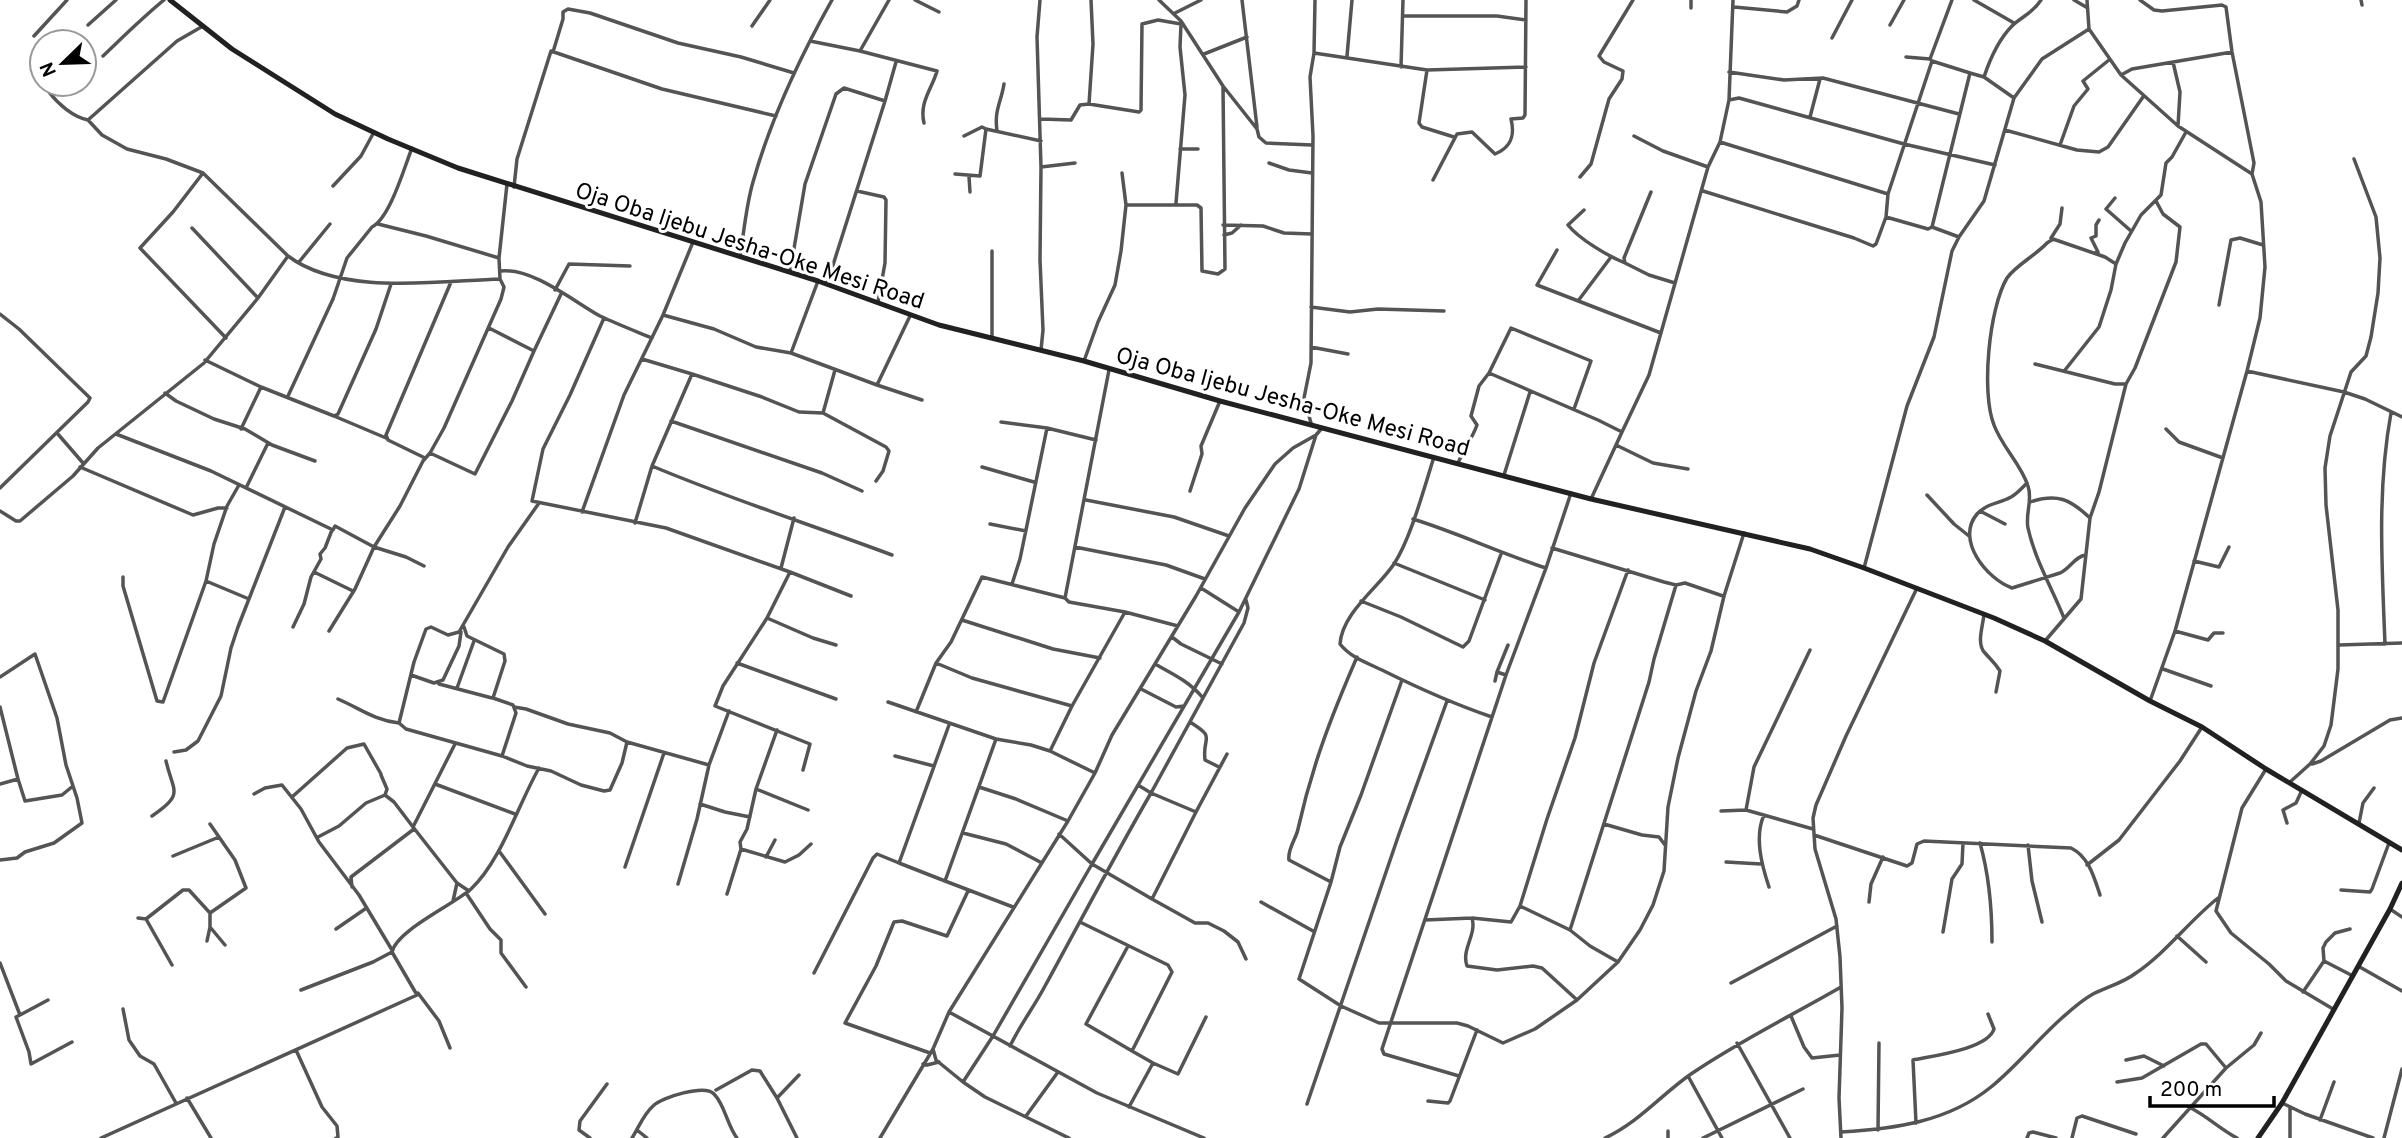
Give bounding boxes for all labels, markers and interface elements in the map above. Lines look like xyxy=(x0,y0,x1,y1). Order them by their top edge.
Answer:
north arrow xyxy=(28,28,98,98)
text: N xyxy=(35,58,63,80)
street label: Oja Oba Ijebu Jesha-Oke Mesi Road xyxy=(571,177,928,318)
street label: Oja Oba Ijebu Jesha-Oke Mesi Road xyxy=(1112,342,1473,465)
scale bar xyxy=(2150,1064,2274,1108)
text: 200 m xyxy=(2160,1077,2222,1104)

